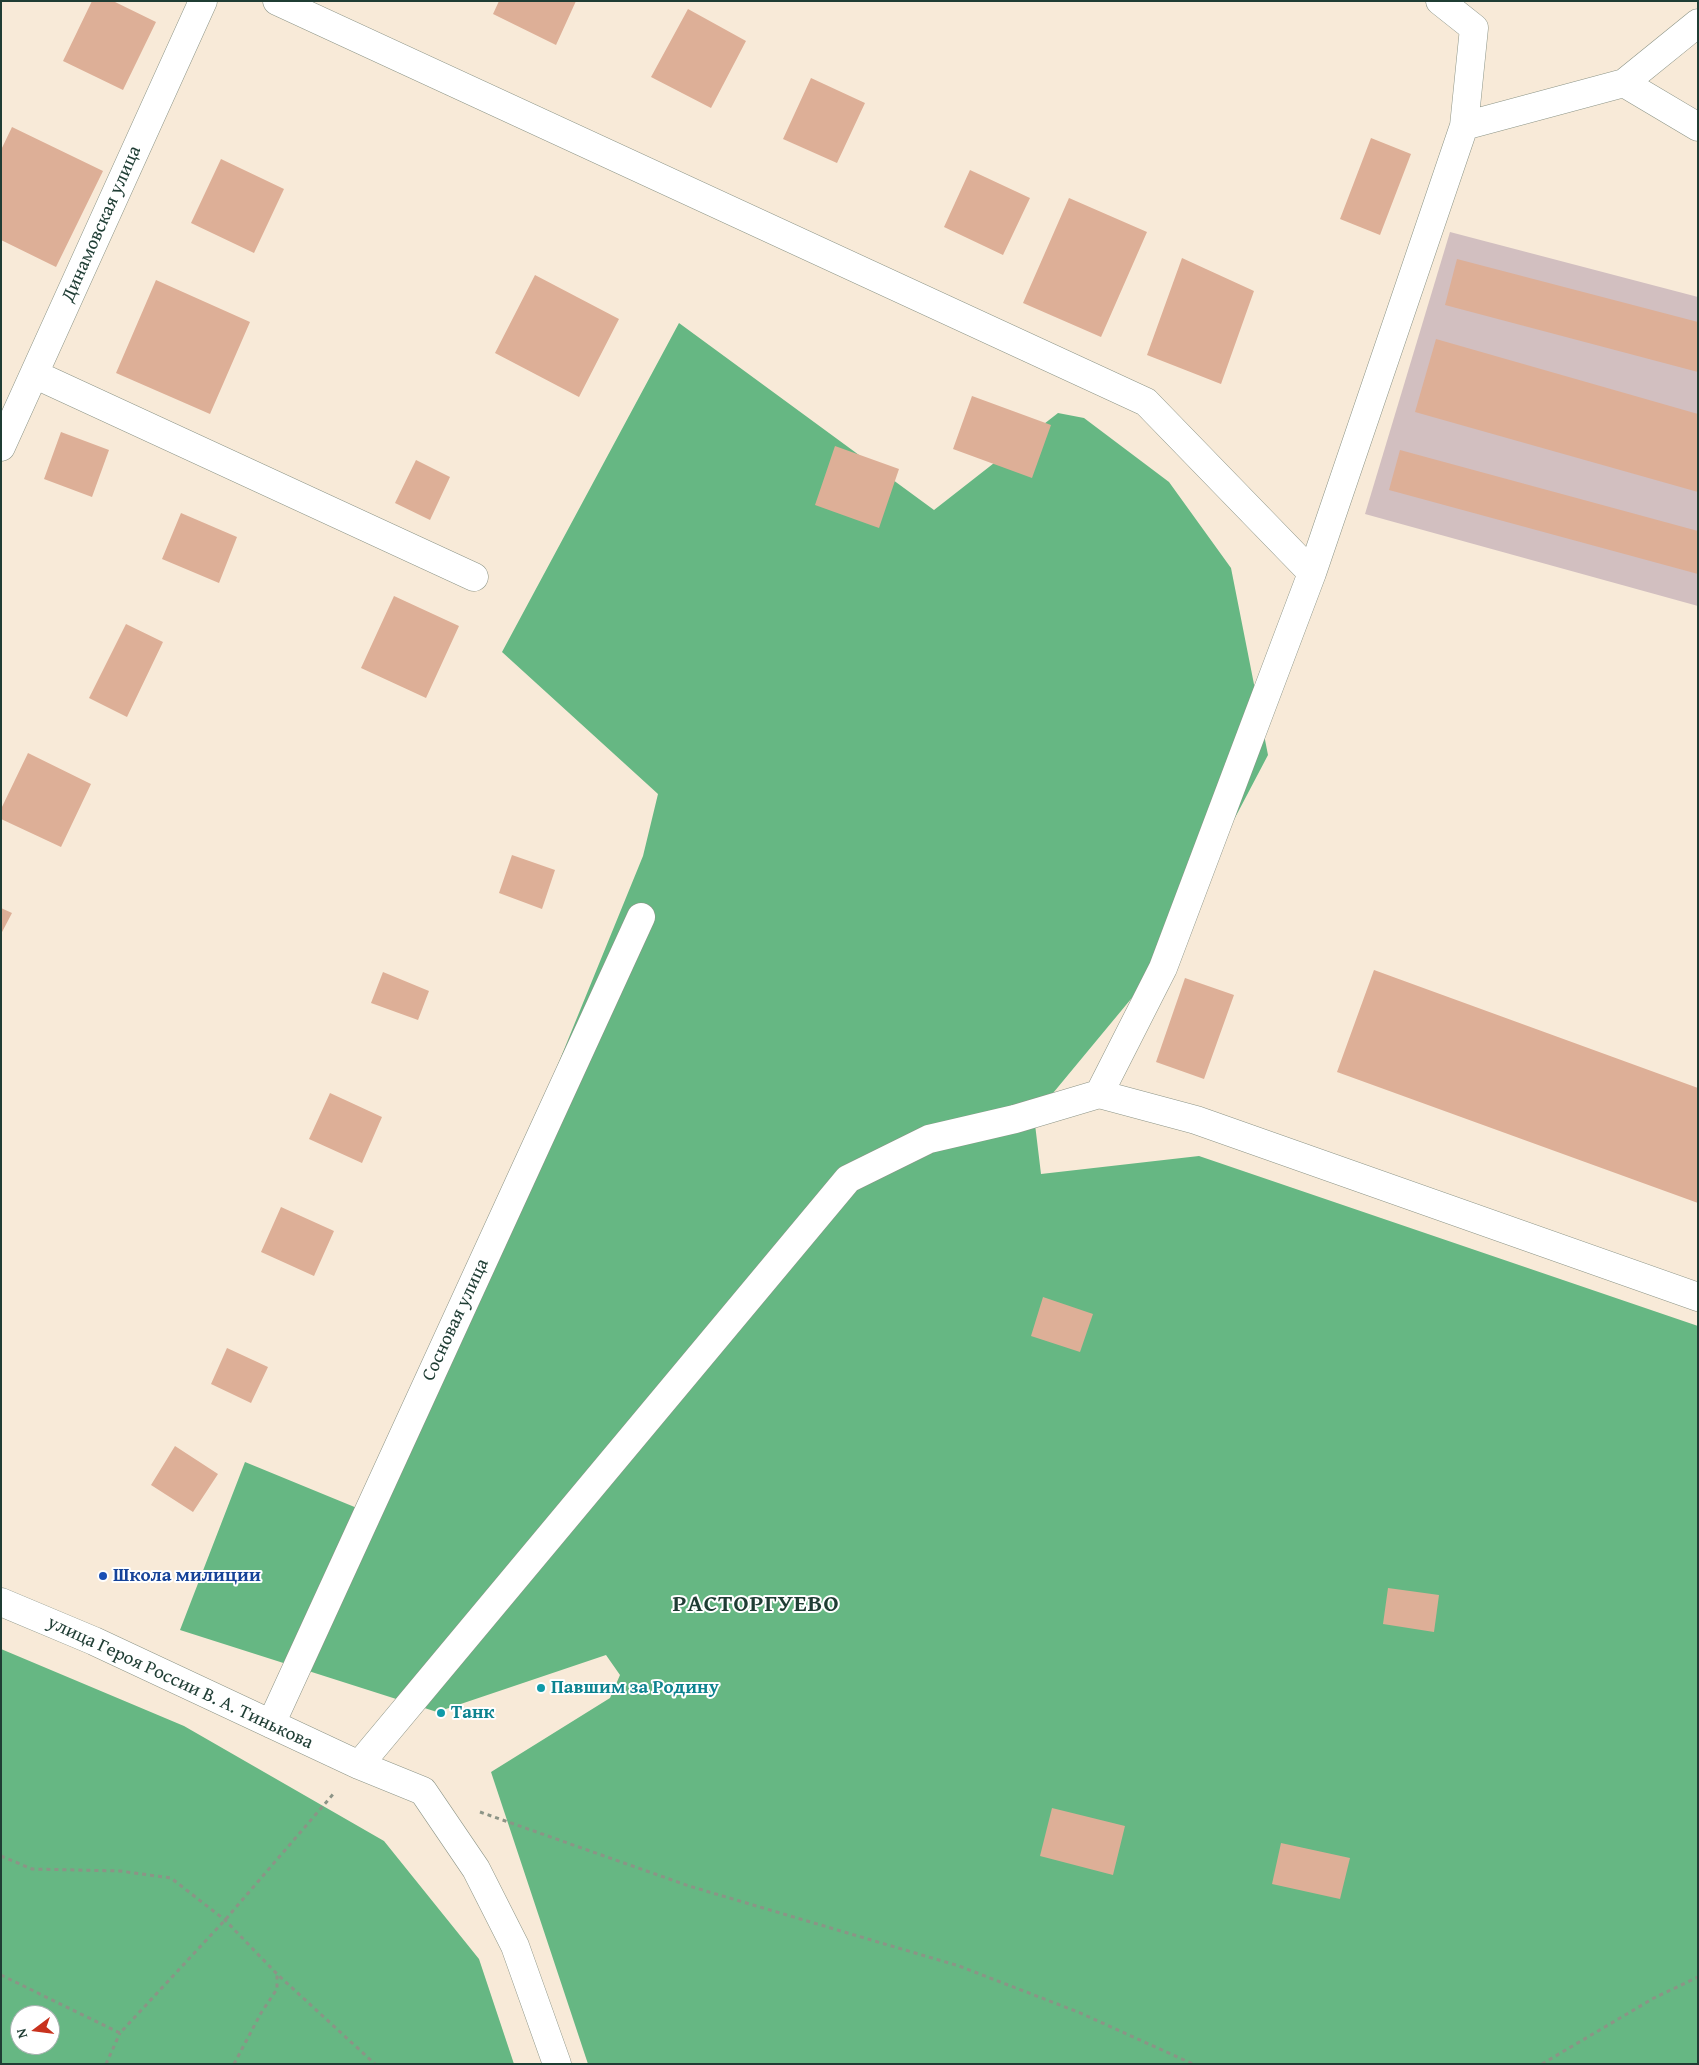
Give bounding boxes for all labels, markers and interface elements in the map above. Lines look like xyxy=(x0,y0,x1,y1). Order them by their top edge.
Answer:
street label: Динамовская улица xyxy=(57,142,147,306)
street label: Сосновая улица xyxy=(418,1255,494,1385)
place label: Школа милиции xyxy=(113,1565,261,1587)
marker: Школа милиции xyxy=(97,1570,109,1582)
district label: РАСТОРГУЕВО xyxy=(671,1591,841,1619)
street label: улица Героя России В. А. Тинькова xyxy=(43,1611,317,1755)
place label: Павшим за Родину xyxy=(551,1677,719,1699)
marker: Павшим за Родину xyxy=(535,1682,547,1694)
place label: Танк xyxy=(451,1702,495,1724)
marker: Танк xyxy=(435,1707,447,1719)
north arrow xyxy=(10,2005,60,2055)
text: N xyxy=(11,2027,32,2041)

